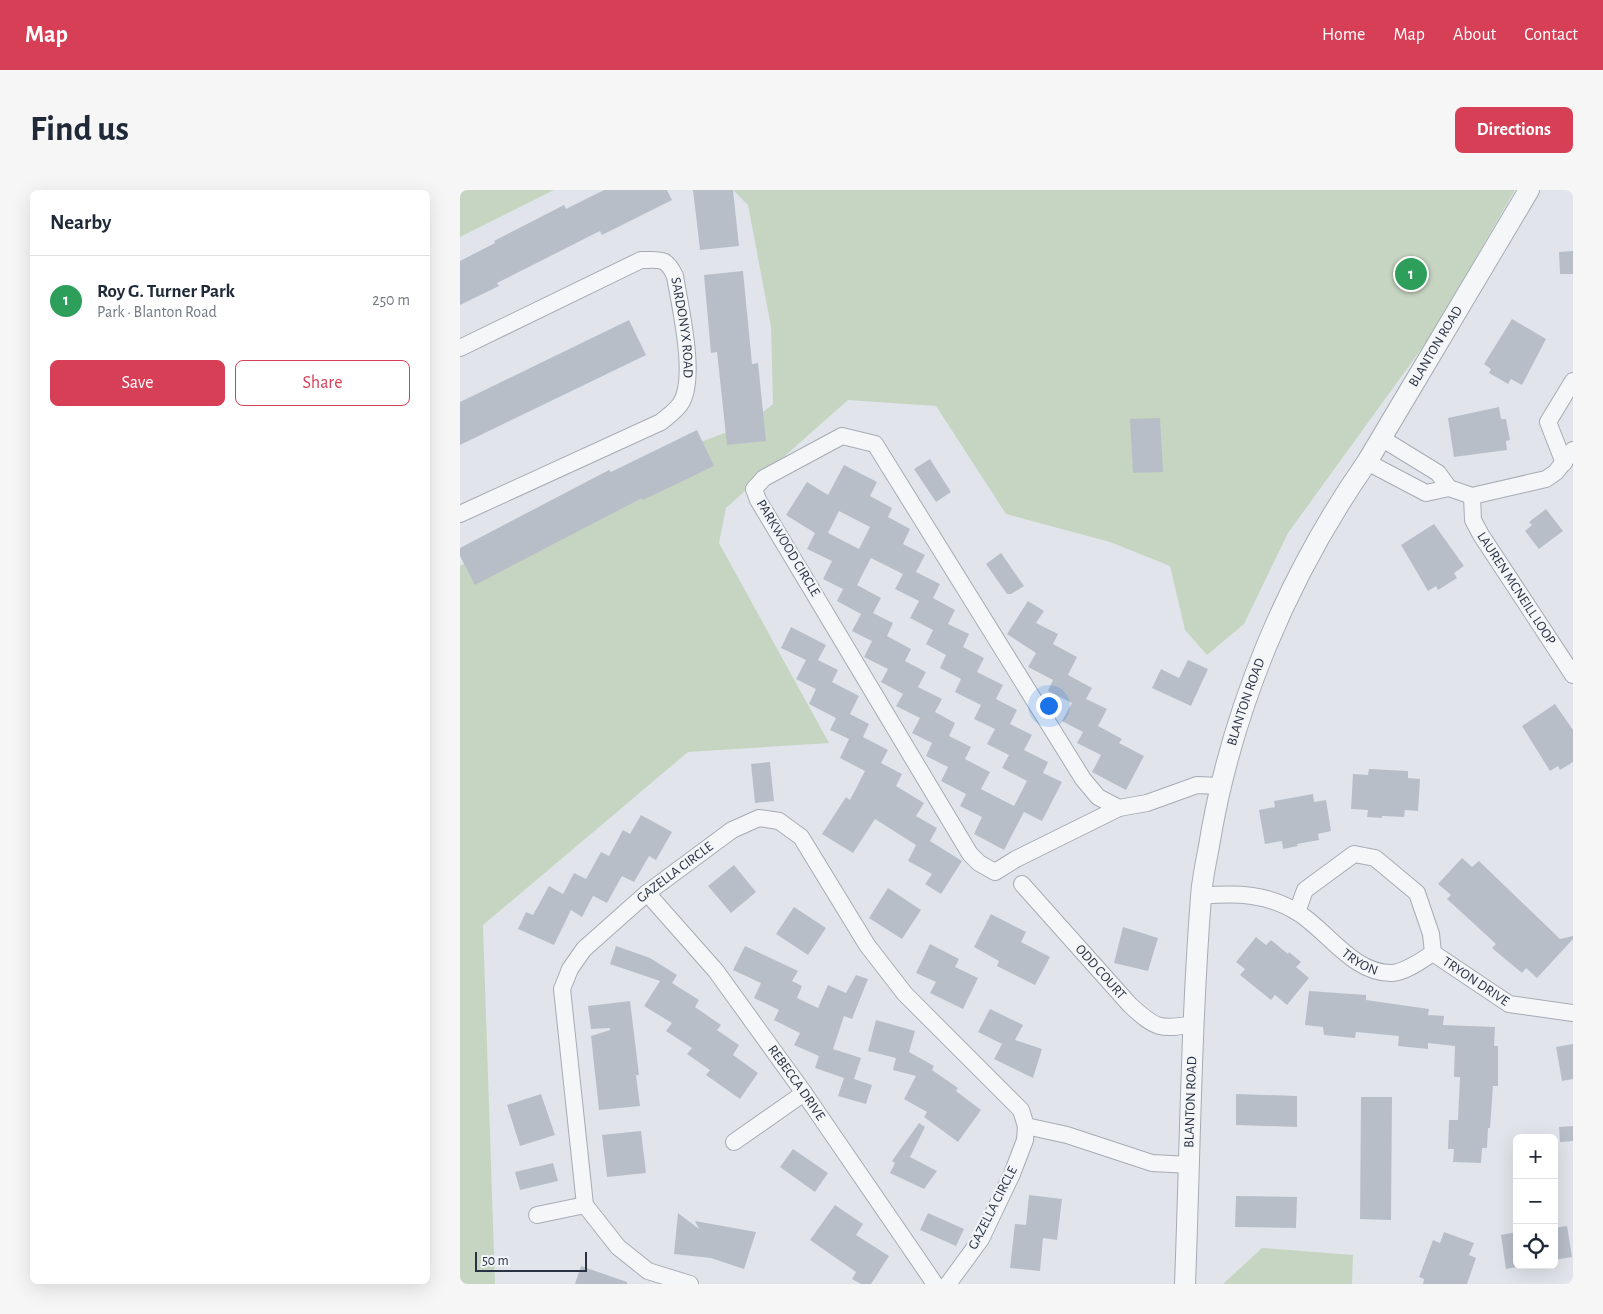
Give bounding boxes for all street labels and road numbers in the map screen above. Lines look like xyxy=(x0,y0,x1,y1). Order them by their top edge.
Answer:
street label: SARDONYX ROAD xyxy=(668,276,695,378)
street label: BLANTON ROAD xyxy=(1406,304,1465,389)
street label: PARKWOOD CIRCLE xyxy=(754,497,822,599)
street label: LAUREN MCNEILL LOOP xyxy=(1474,530,1558,647)
street label: BLANTON ROAD xyxy=(1225,656,1268,747)
street label: GAZELLA CIRCLE xyxy=(634,839,716,905)
street label: ODD COURT xyxy=(1073,942,1129,1002)
street label: TRYON xyxy=(1339,946,1380,978)
street label: TRYON DRIVE xyxy=(1440,954,1512,1009)
street label: REBECCA DRIVE xyxy=(765,1043,828,1123)
street label: BLANTON ROAD xyxy=(1182,1056,1199,1148)
street label: GAZELLA CIRCLE xyxy=(966,1164,1020,1252)

